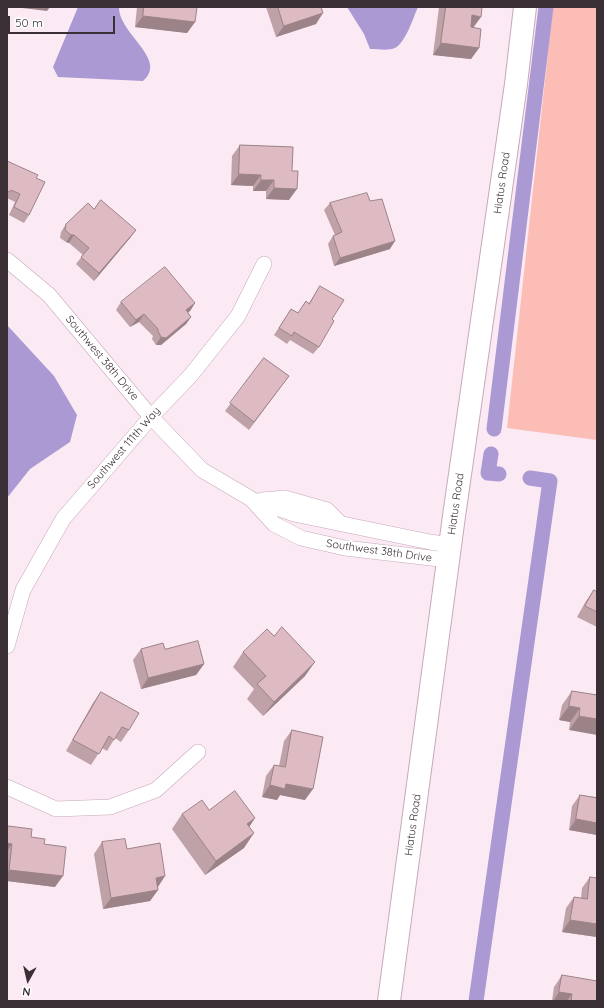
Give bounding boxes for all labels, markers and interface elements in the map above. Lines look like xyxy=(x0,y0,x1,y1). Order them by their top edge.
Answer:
scale bar xyxy=(10,8,117,34)
text: 50 m xyxy=(15,15,43,30)
street label: Hiatus Road xyxy=(491,151,513,215)
street label: Southwest 38th Drive xyxy=(63,313,141,403)
street label: Southwest 111th Way xyxy=(85,404,163,492)
street label: Hiatus Road xyxy=(445,472,467,536)
street label: Southwest 38th Drive xyxy=(325,537,433,565)
street label: Hiatus Road xyxy=(402,793,424,857)
north arrow xyxy=(8,960,48,1000)
text: N xyxy=(21,984,31,999)

